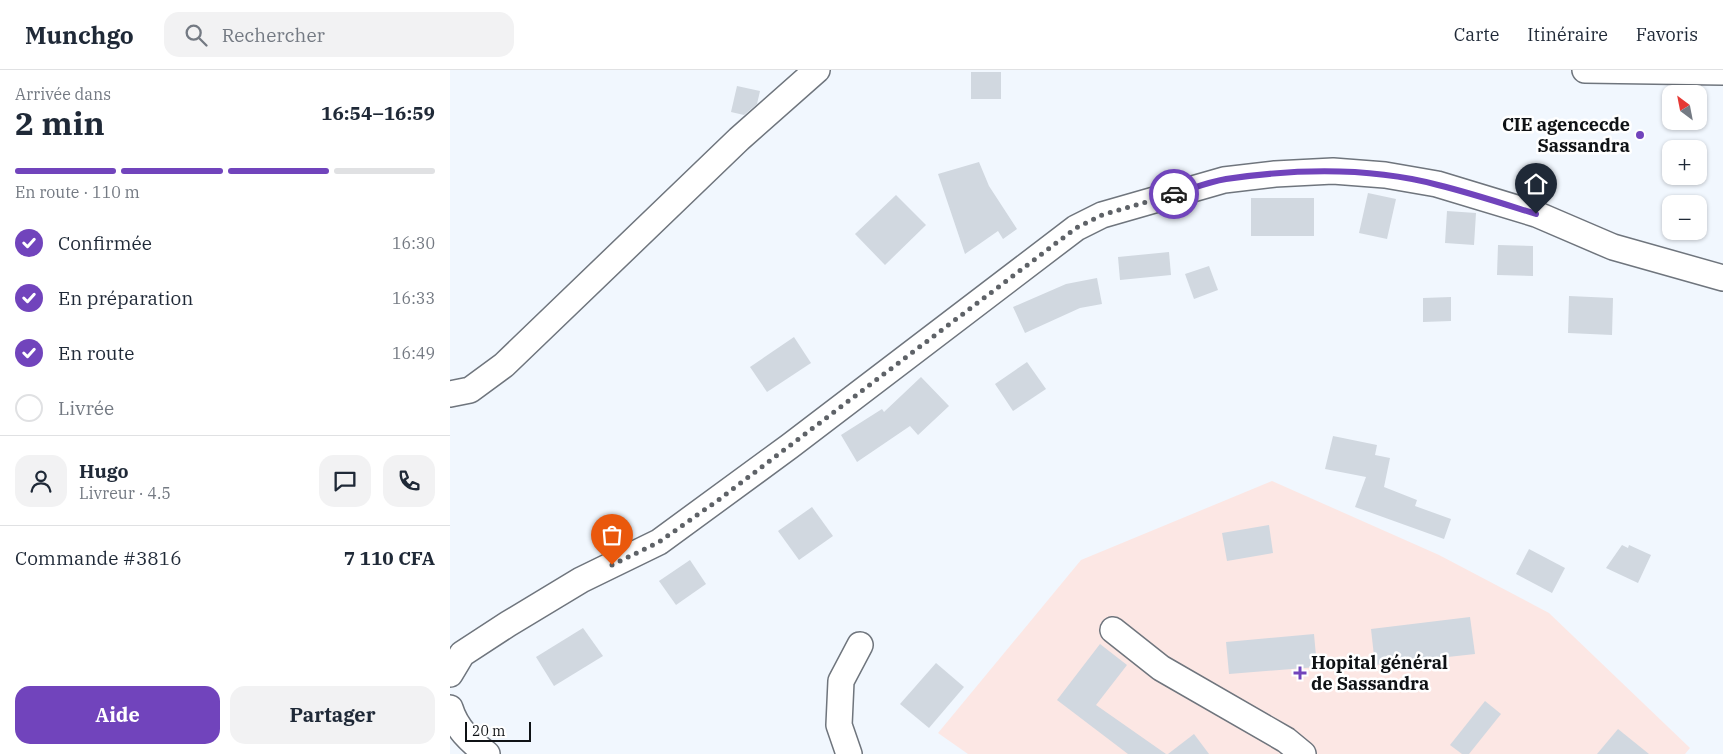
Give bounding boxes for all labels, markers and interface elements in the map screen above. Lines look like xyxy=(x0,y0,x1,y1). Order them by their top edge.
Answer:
search box xyxy=(164,12,514,57)
text: Munchgo xyxy=(25,19,134,51)
icon: search xyxy=(182,21,210,49)
text: Rechercher xyxy=(222,23,325,47)
text: Carte xyxy=(1454,23,1499,46)
text: Itinéraire xyxy=(1527,23,1608,46)
text: Favoris xyxy=(1636,23,1698,46)
text: Arrivée dans xyxy=(15,84,111,104)
north arrow xyxy=(1662,85,1708,130)
map controls xyxy=(1662,85,1707,240)
text: 16:54–16:59 xyxy=(321,101,435,125)
text: 2 min xyxy=(15,102,105,144)
place label: CIE agencecde Sassandra xyxy=(1502,113,1630,157)
marker: CIE agencecde Sassandra xyxy=(1634,129,1646,141)
button: + xyxy=(1662,140,1707,185)
pin xyxy=(1515,163,1557,214)
courier xyxy=(1149,169,1199,219)
icon: home xyxy=(1522,170,1550,198)
icon: car xyxy=(1160,180,1188,208)
text: En route · 110 m xyxy=(15,182,140,202)
button: − xyxy=(1662,195,1707,240)
icon: check xyxy=(15,229,43,257)
text: Confirmée xyxy=(58,231,152,255)
text: 16:30 xyxy=(392,233,435,253)
icon: check xyxy=(15,284,43,312)
text: En préparation xyxy=(58,286,193,310)
text: 16:33 xyxy=(392,288,435,308)
icon: check xyxy=(15,339,43,367)
text: En route xyxy=(58,341,135,365)
text: 16:49 xyxy=(392,343,435,363)
text: Livrée xyxy=(58,396,114,420)
button: person xyxy=(15,455,67,507)
button: chat xyxy=(319,455,371,507)
button: phone xyxy=(383,455,435,507)
text: Hugo xyxy=(79,459,128,483)
text: Livreur · 4.5 xyxy=(79,483,171,503)
pin xyxy=(591,514,633,565)
icon: bag xyxy=(598,521,626,549)
text: Commande #3816 xyxy=(15,546,182,570)
text: 7 110 CFA xyxy=(344,546,435,570)
place label: Hopital général de Sassandra xyxy=(1311,651,1448,695)
marker: Hopital général de Sassandra xyxy=(1293,666,1307,680)
button: Aide xyxy=(15,686,220,744)
button: Partager xyxy=(230,686,435,744)
scale bar xyxy=(465,719,531,742)
text: 20 m xyxy=(472,722,505,740)

